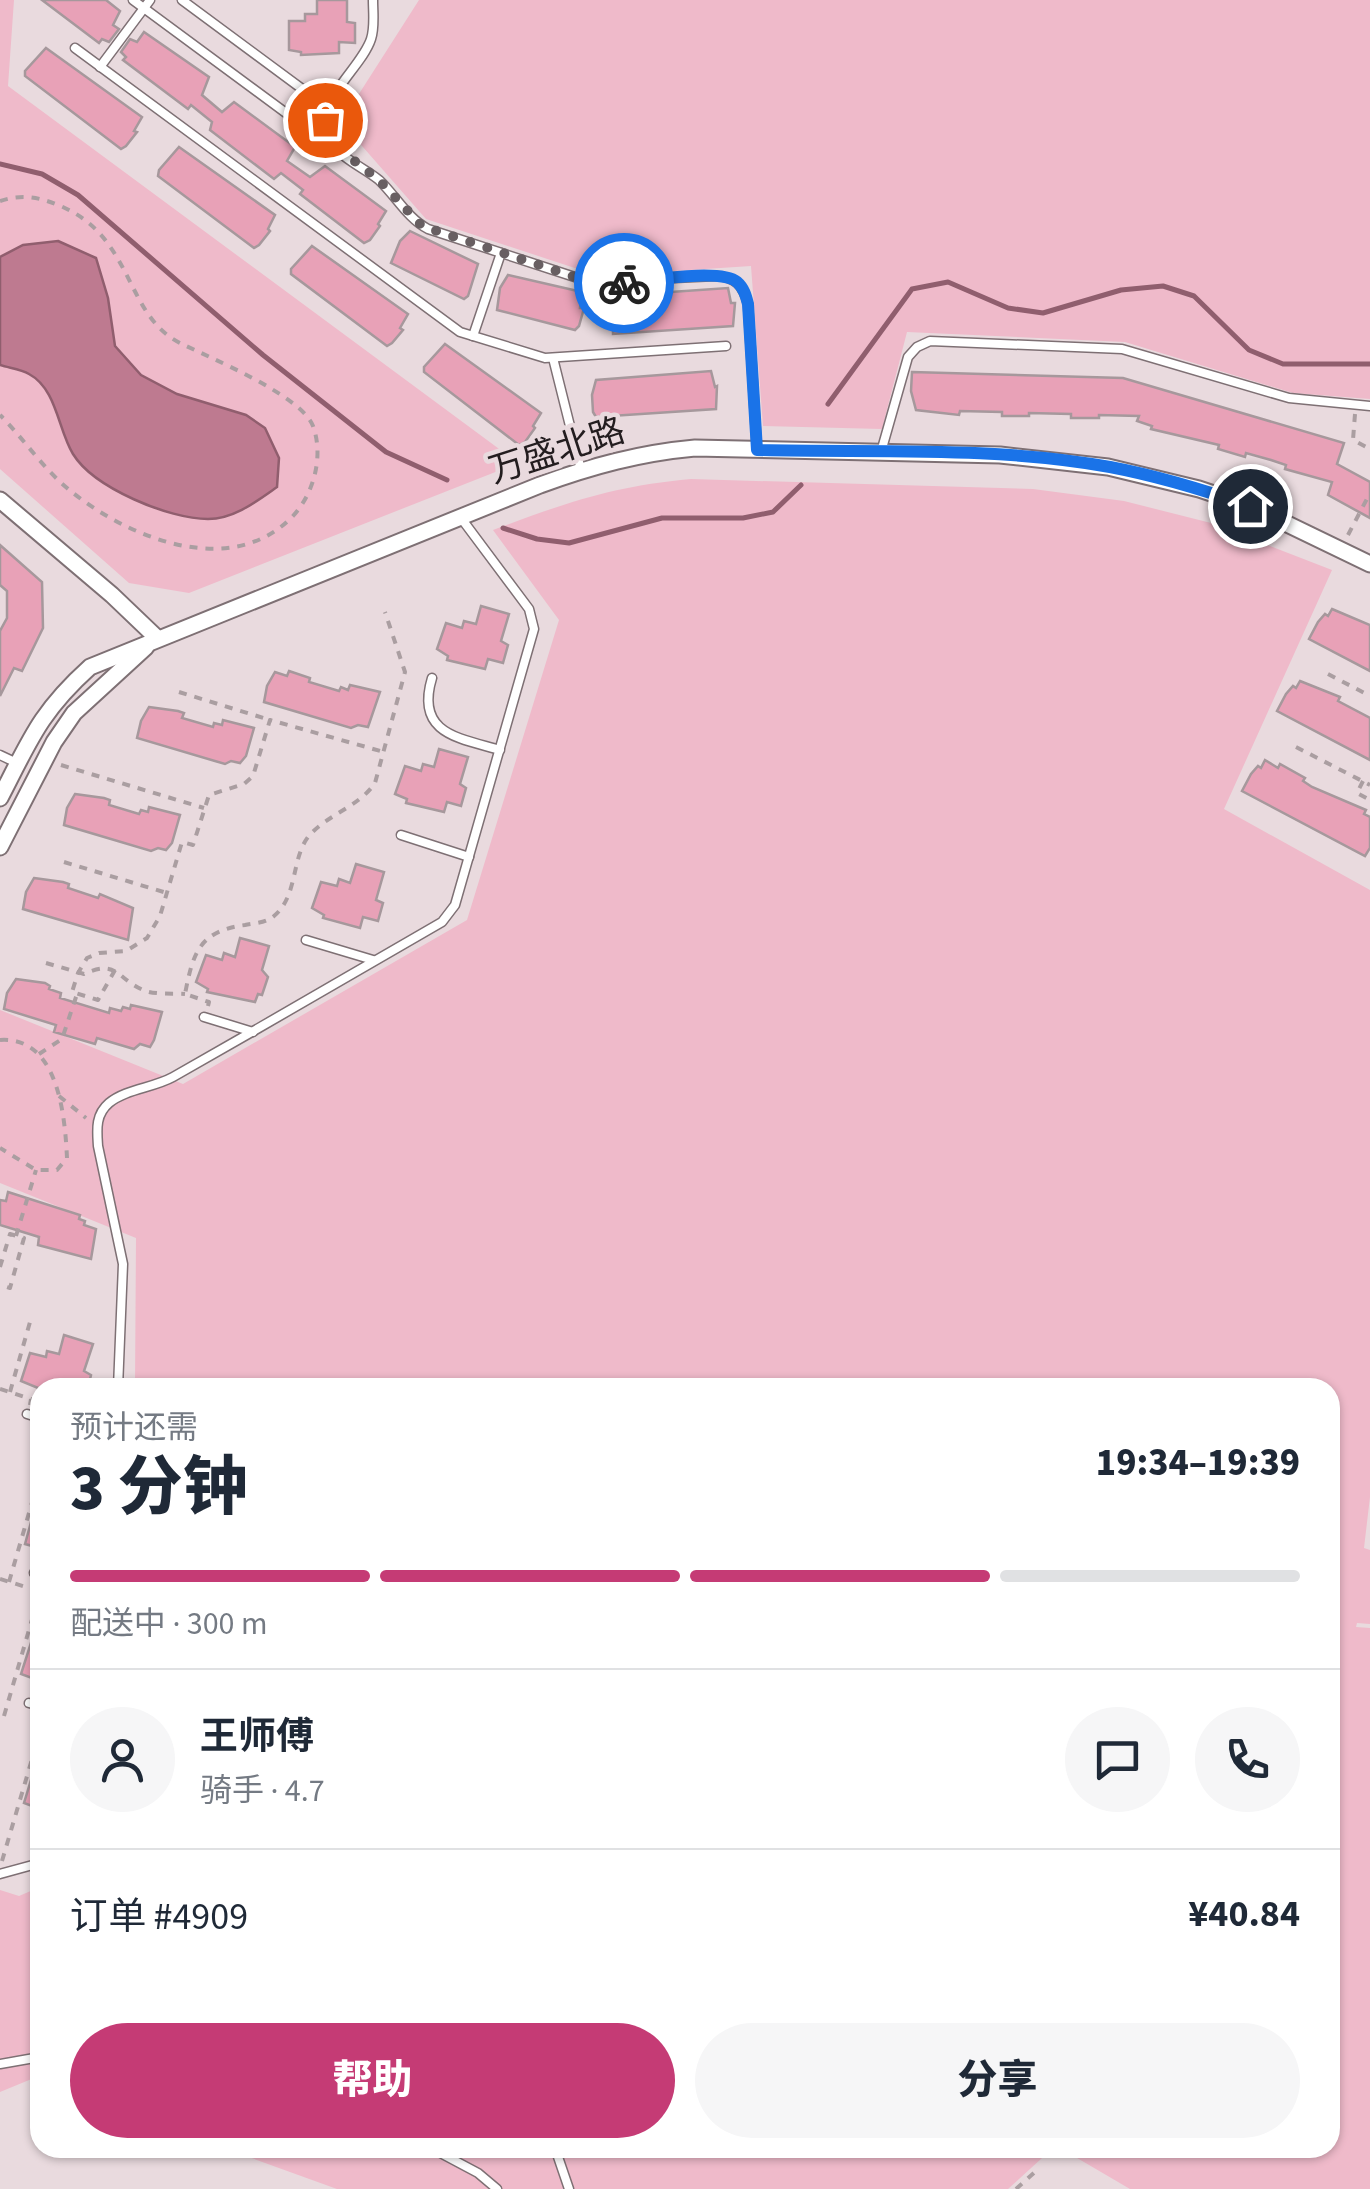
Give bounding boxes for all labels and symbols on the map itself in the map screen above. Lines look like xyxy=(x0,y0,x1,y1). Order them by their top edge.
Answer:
pin xyxy=(283,78,368,163)
courier xyxy=(574,233,674,333)
street label: 万盛北路 xyxy=(483,406,631,496)
pin xyxy=(1208,464,1293,549)

